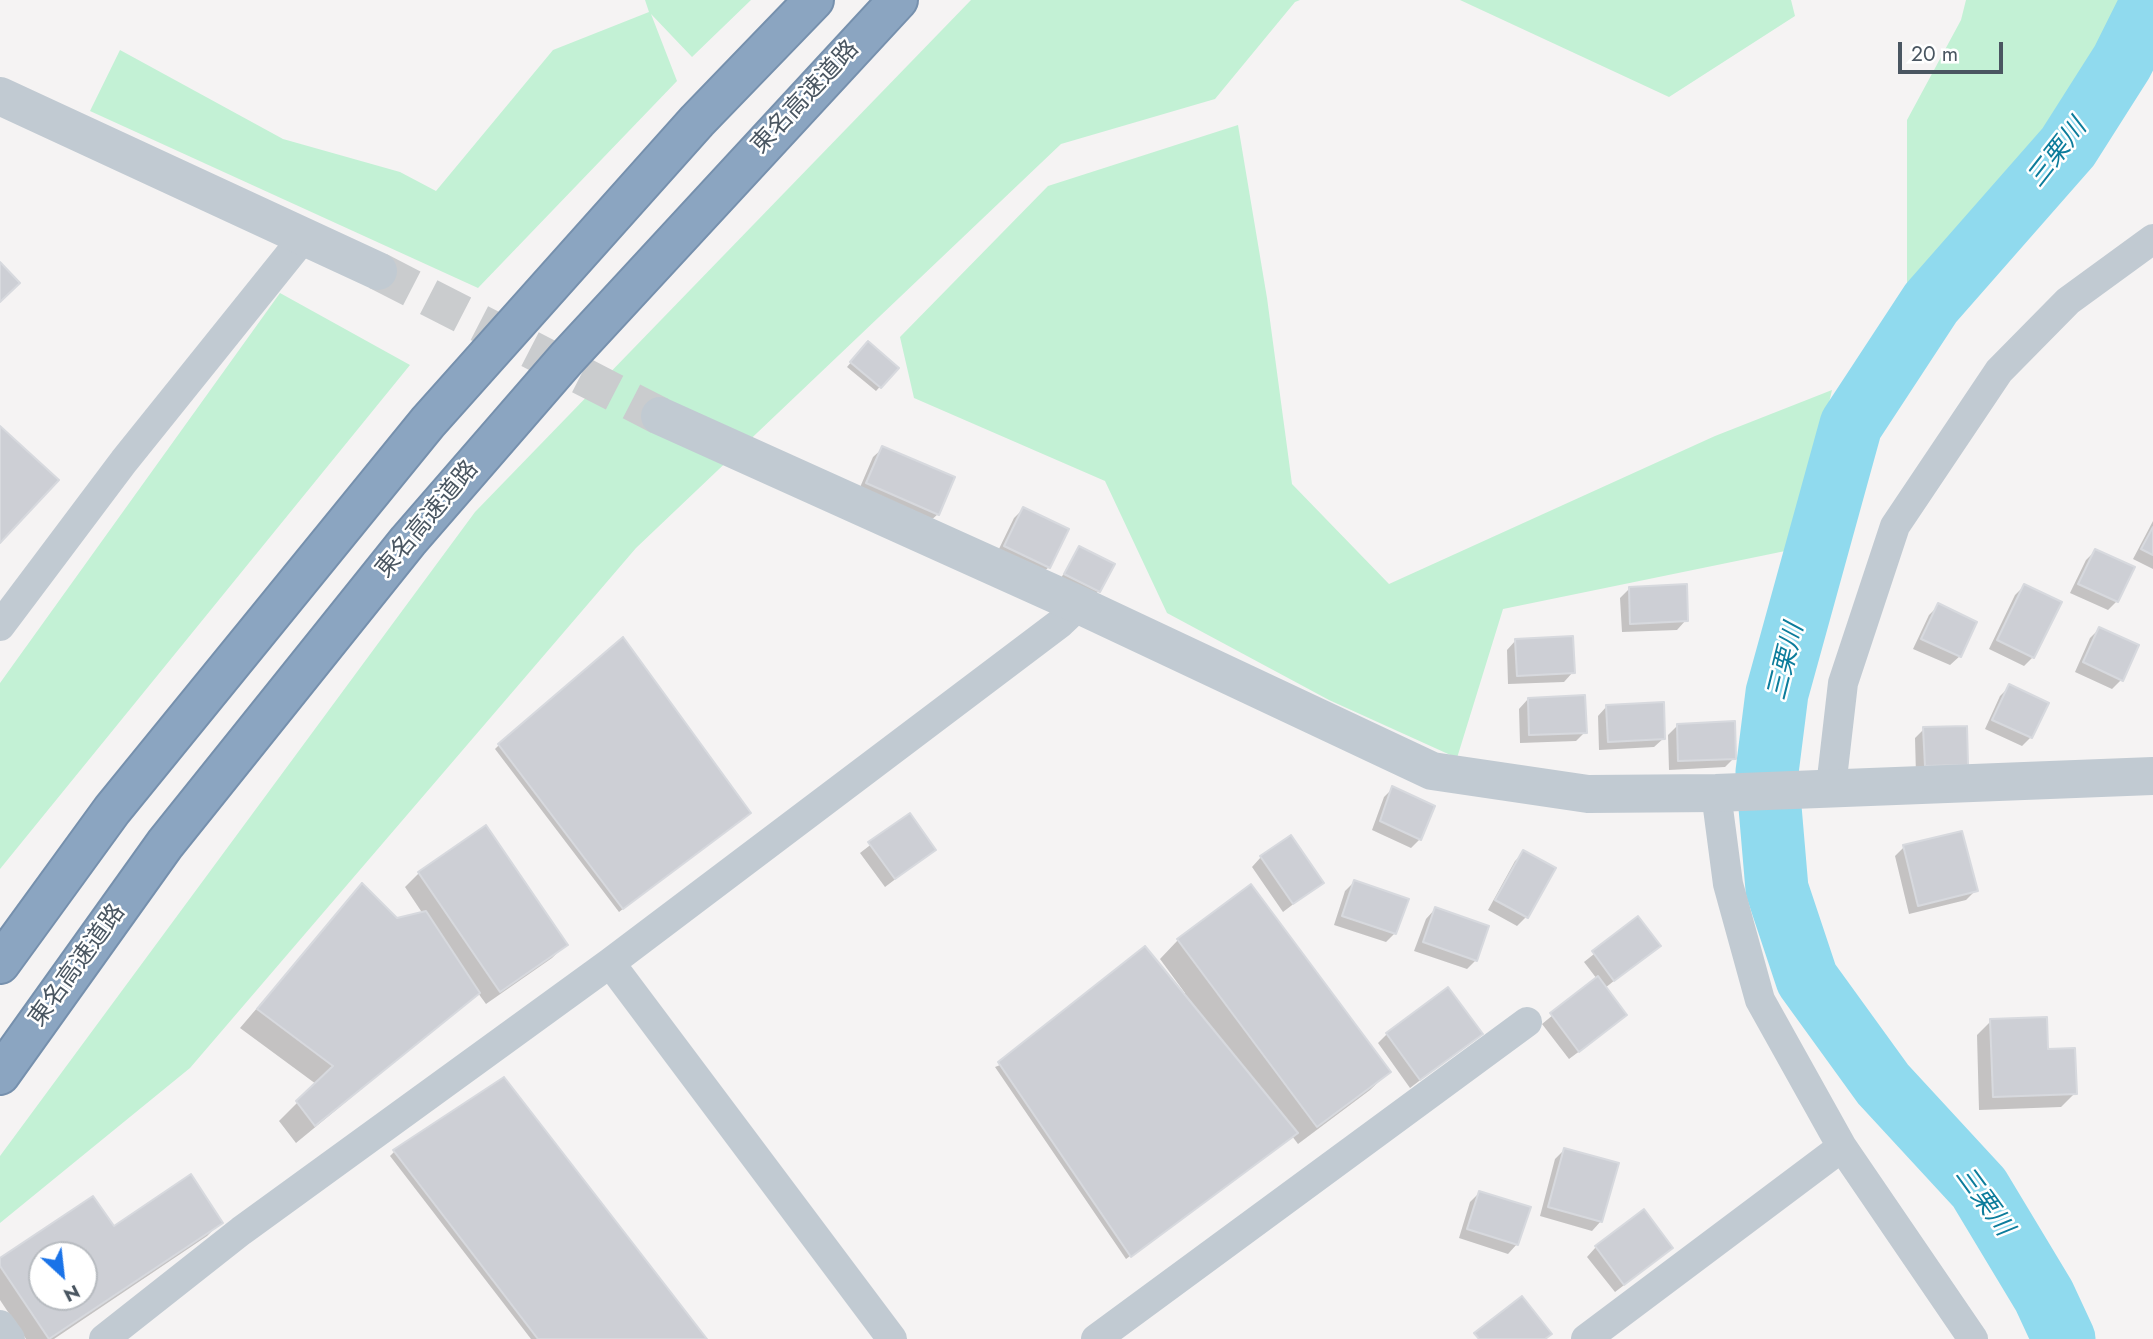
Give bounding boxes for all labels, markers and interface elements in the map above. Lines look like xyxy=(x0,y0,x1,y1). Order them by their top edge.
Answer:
scale bar xyxy=(1901,28,2006,72)
street label: 東名高速道路 xyxy=(746,36,866,160)
text: 20 m xyxy=(1911,39,1958,69)
water label: 三栗川 xyxy=(2022,114,2094,194)
street label: 東名高速道路 xyxy=(371,456,485,584)
water label: 三栗川 xyxy=(1762,620,1812,704)
street label: 東名高速道路 xyxy=(24,899,132,1033)
water label: 三栗川 xyxy=(1947,1161,2019,1243)
north arrow xyxy=(28,1241,98,1311)
text: N xyxy=(59,1278,85,1309)

